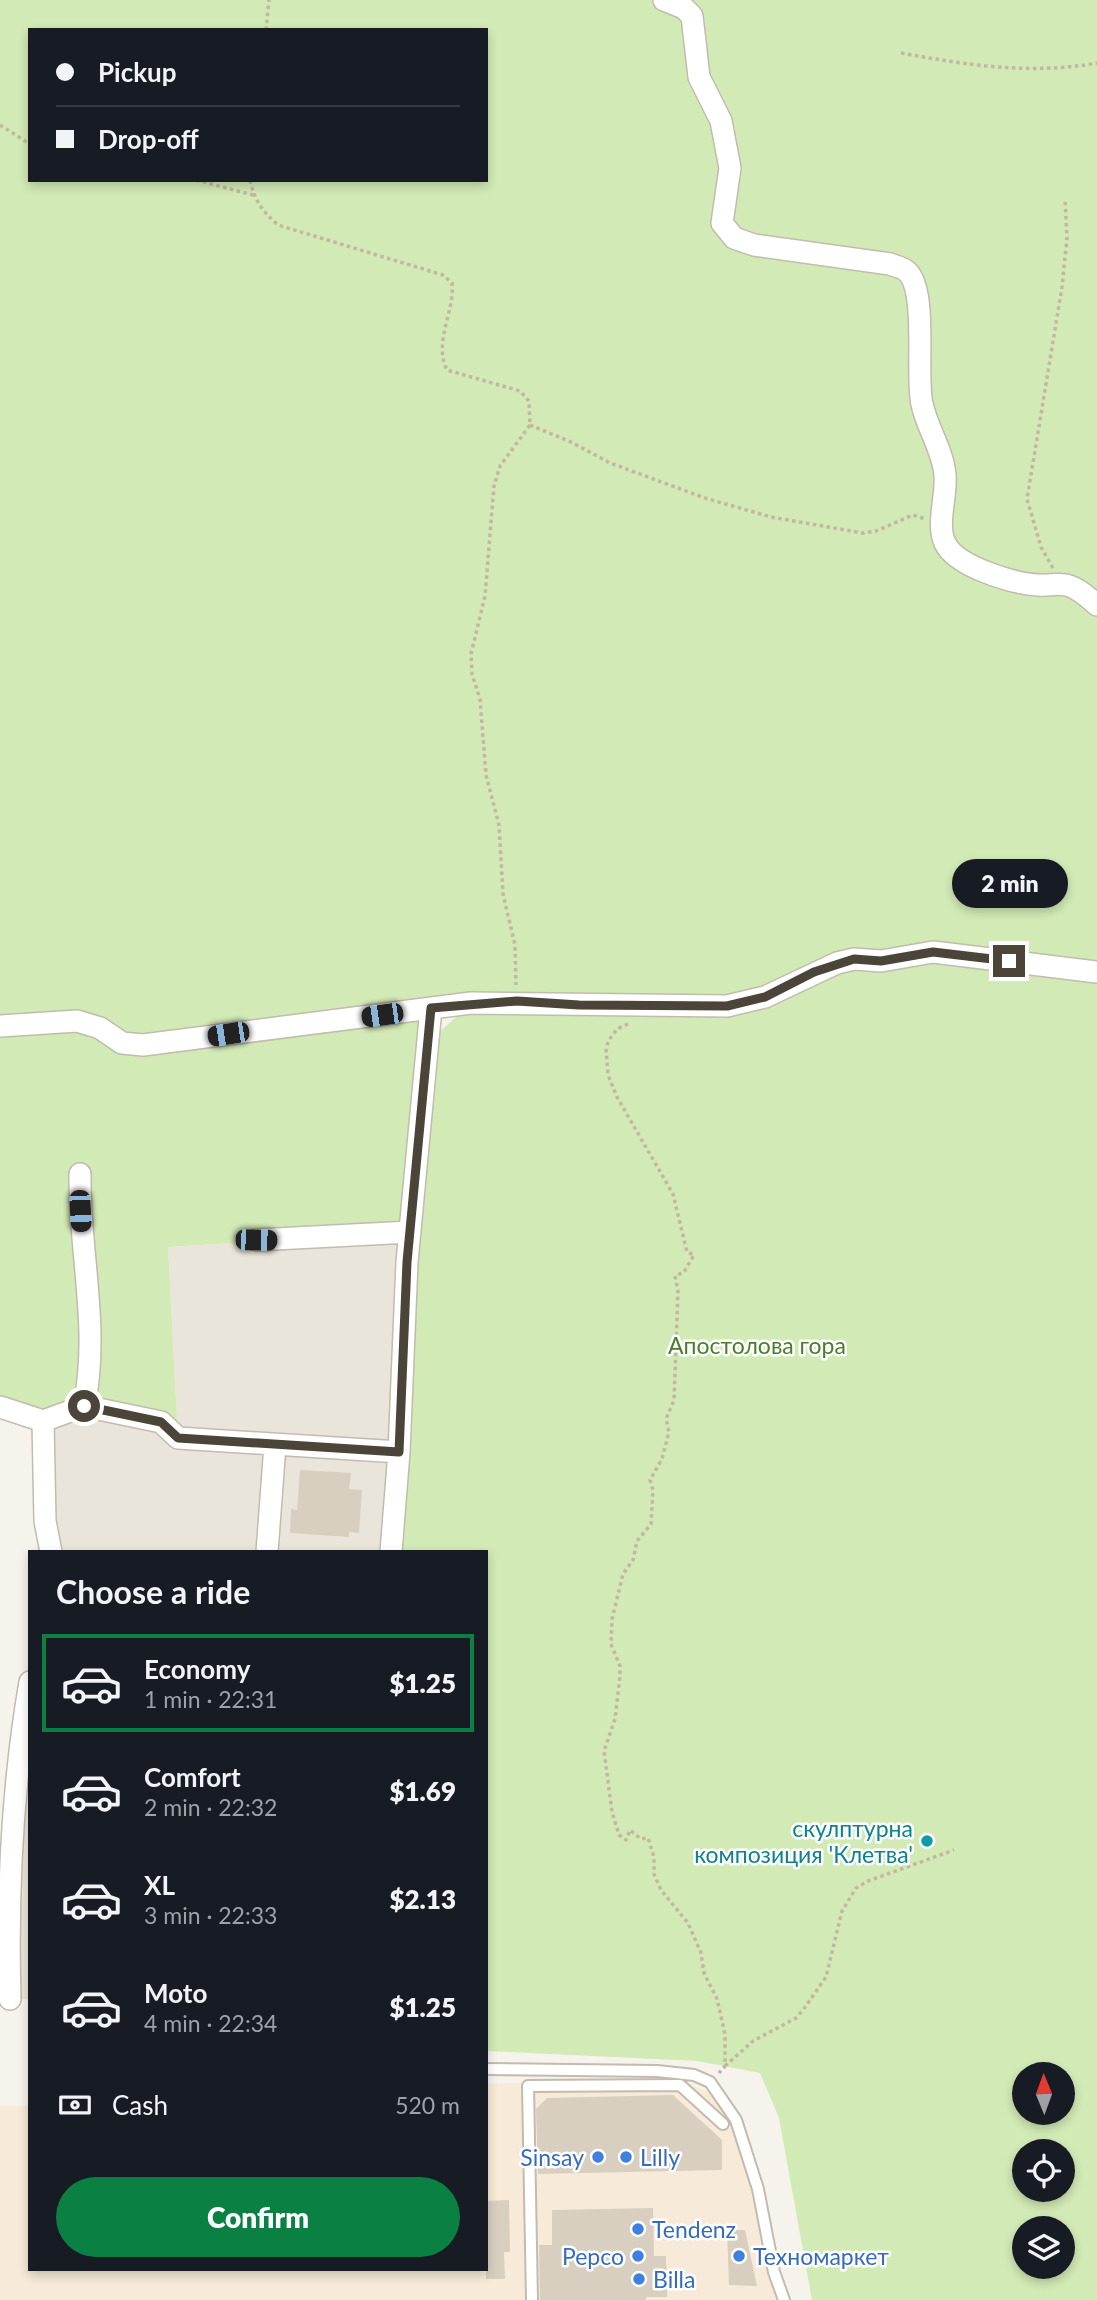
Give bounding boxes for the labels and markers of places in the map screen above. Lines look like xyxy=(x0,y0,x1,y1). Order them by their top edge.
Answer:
place label: скулптурна композиция 'Клетва' xyxy=(694,1814,913,1868)
marker: скулптурна композиция 'Клетва' xyxy=(919,1833,935,1849)
place label: Sinsay xyxy=(520,2143,584,2171)
place label: Lilly xyxy=(640,2143,680,2171)
marker: Sinsay xyxy=(590,2149,606,2165)
marker: Lilly xyxy=(618,2149,634,2165)
place label: Tendenz xyxy=(652,2215,736,2243)
marker: Tendenz xyxy=(630,2221,646,2237)
place label: Pepco xyxy=(562,2242,624,2270)
place label: Техномаркет xyxy=(753,2242,889,2270)
marker: Pepco xyxy=(630,2248,646,2264)
marker: Техномаркет xyxy=(731,2248,747,2264)
place label: Billa xyxy=(653,2265,695,2293)
marker: Billa xyxy=(631,2271,647,2287)

